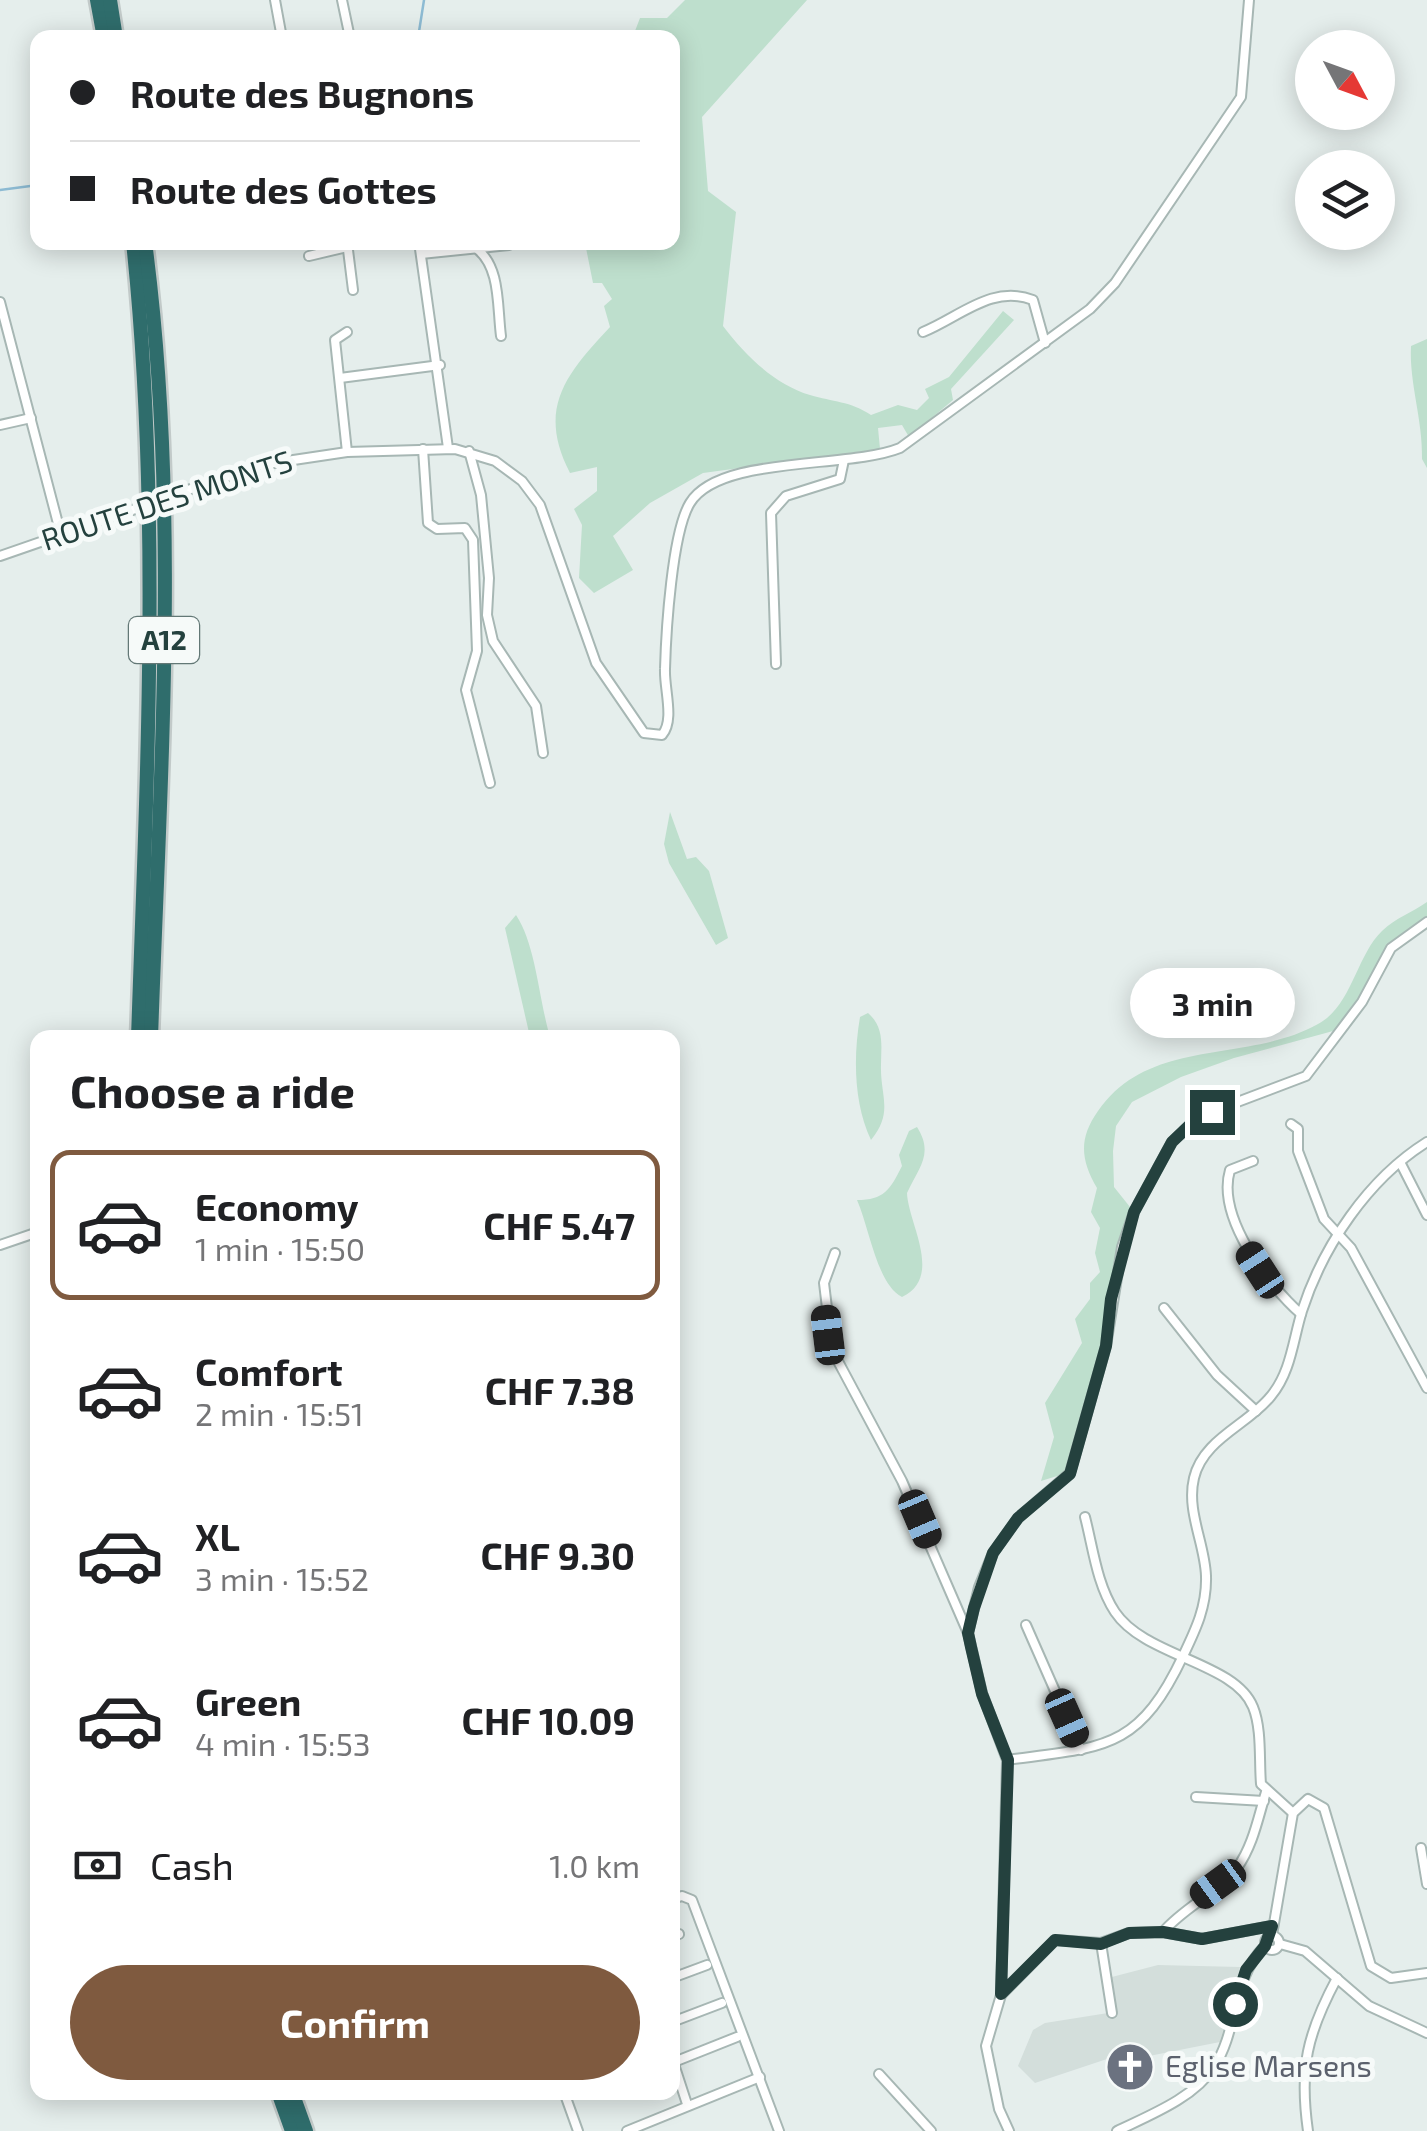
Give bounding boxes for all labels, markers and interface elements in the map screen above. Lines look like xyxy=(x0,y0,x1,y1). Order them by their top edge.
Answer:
north arrow xyxy=(1295,30,1395,130)
map controls xyxy=(1295,30,1395,250)
text: Route des Bugnons xyxy=(130,70,474,116)
button: layers xyxy=(1295,150,1395,250)
text: Route des Gottes xyxy=(130,166,437,212)
street label: ROUTE DES MONTS xyxy=(36,442,296,557)
road number: A12 xyxy=(129,617,199,663)
callout: 3 min xyxy=(1130,967,1294,1037)
text: 3 min xyxy=(1172,984,1253,1022)
text: Choose a ride xyxy=(70,1063,355,1117)
route end xyxy=(1190,1090,1235,1135)
icon: car xyxy=(75,1180,165,1270)
text: Economy xyxy=(195,1183,359,1229)
text: CHF 5.47 xyxy=(483,1202,635,1248)
text: 1 min · 15:50 xyxy=(195,1229,365,1267)
car xyxy=(1231,1237,1289,1303)
car xyxy=(809,1303,847,1367)
icon: car xyxy=(75,1345,165,1435)
text: Comfort xyxy=(195,1348,343,1394)
text: CHF 7.38 xyxy=(485,1367,635,1413)
text: 2 min · 15:51 xyxy=(195,1394,364,1432)
car xyxy=(894,1486,946,1552)
icon: car xyxy=(75,1510,165,1600)
text: XL xyxy=(195,1513,240,1559)
text: CHF 9.30 xyxy=(480,1532,635,1578)
text: 3 min · 15:52 xyxy=(195,1559,369,1597)
icon: car xyxy=(75,1675,165,1765)
text: Green xyxy=(195,1678,301,1724)
car xyxy=(1041,1684,1093,1752)
text: CHF 10.09 xyxy=(462,1697,635,1743)
text: 4 min · 15:53 xyxy=(195,1724,371,1762)
icon: cash xyxy=(70,1838,125,1893)
text: Cash xyxy=(150,1842,234,1888)
text: 1.0 km xyxy=(549,1846,640,1884)
car xyxy=(1185,1854,1251,1914)
button: Confirm xyxy=(70,1965,640,2080)
route start xyxy=(1213,1982,1258,2027)
church icon: Eglise Marsens xyxy=(1104,2041,1156,2093)
place label: Eglise Marsens xyxy=(1165,2047,1372,2083)

